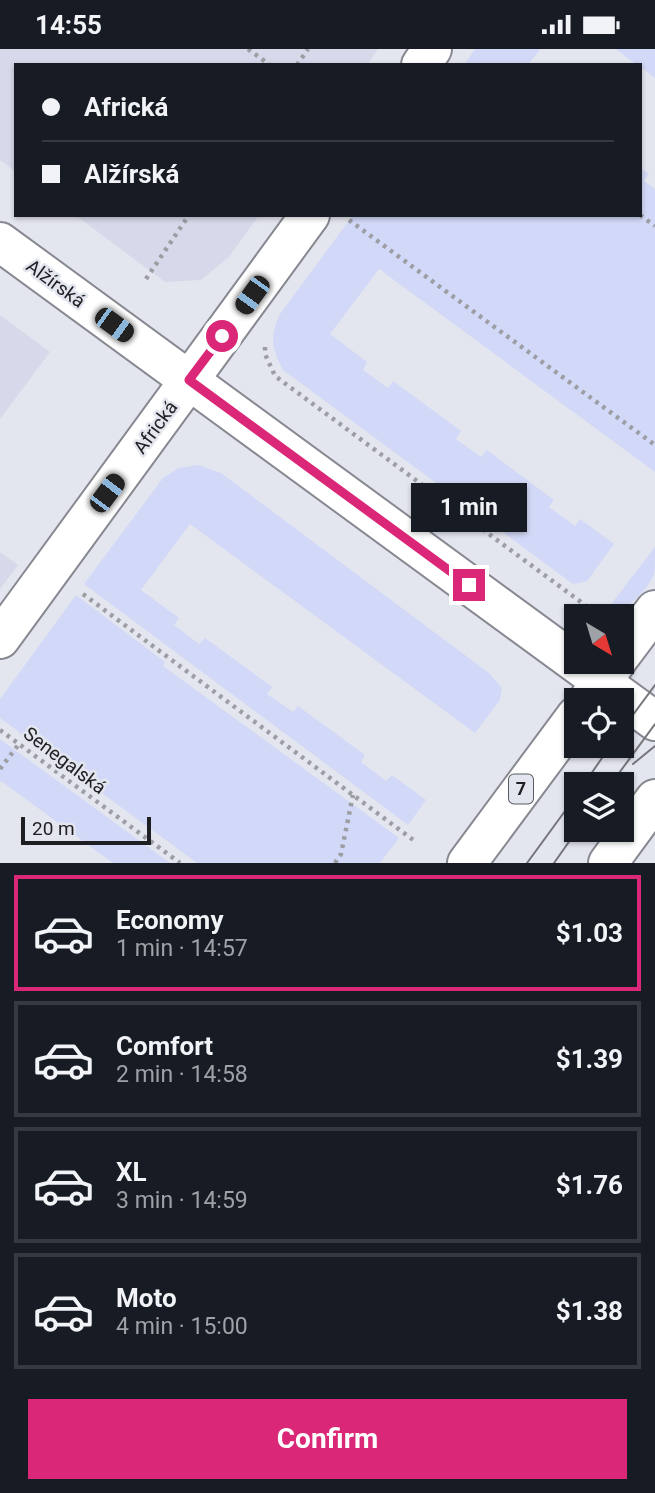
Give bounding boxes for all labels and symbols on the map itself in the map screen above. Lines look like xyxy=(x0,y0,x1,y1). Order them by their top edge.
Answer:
street label: Alžírská xyxy=(22,254,90,313)
car xyxy=(232,272,273,318)
car xyxy=(91,304,138,346)
route start xyxy=(206,320,238,352)
street label: Africká xyxy=(128,396,182,458)
car xyxy=(86,470,129,516)
callout: 1 min xyxy=(411,483,527,533)
route end xyxy=(453,569,485,601)
north arrow xyxy=(564,604,634,674)
street label: Senegalská xyxy=(19,722,110,799)
road number: 7 xyxy=(509,775,533,803)
scale bar xyxy=(21,814,150,846)

